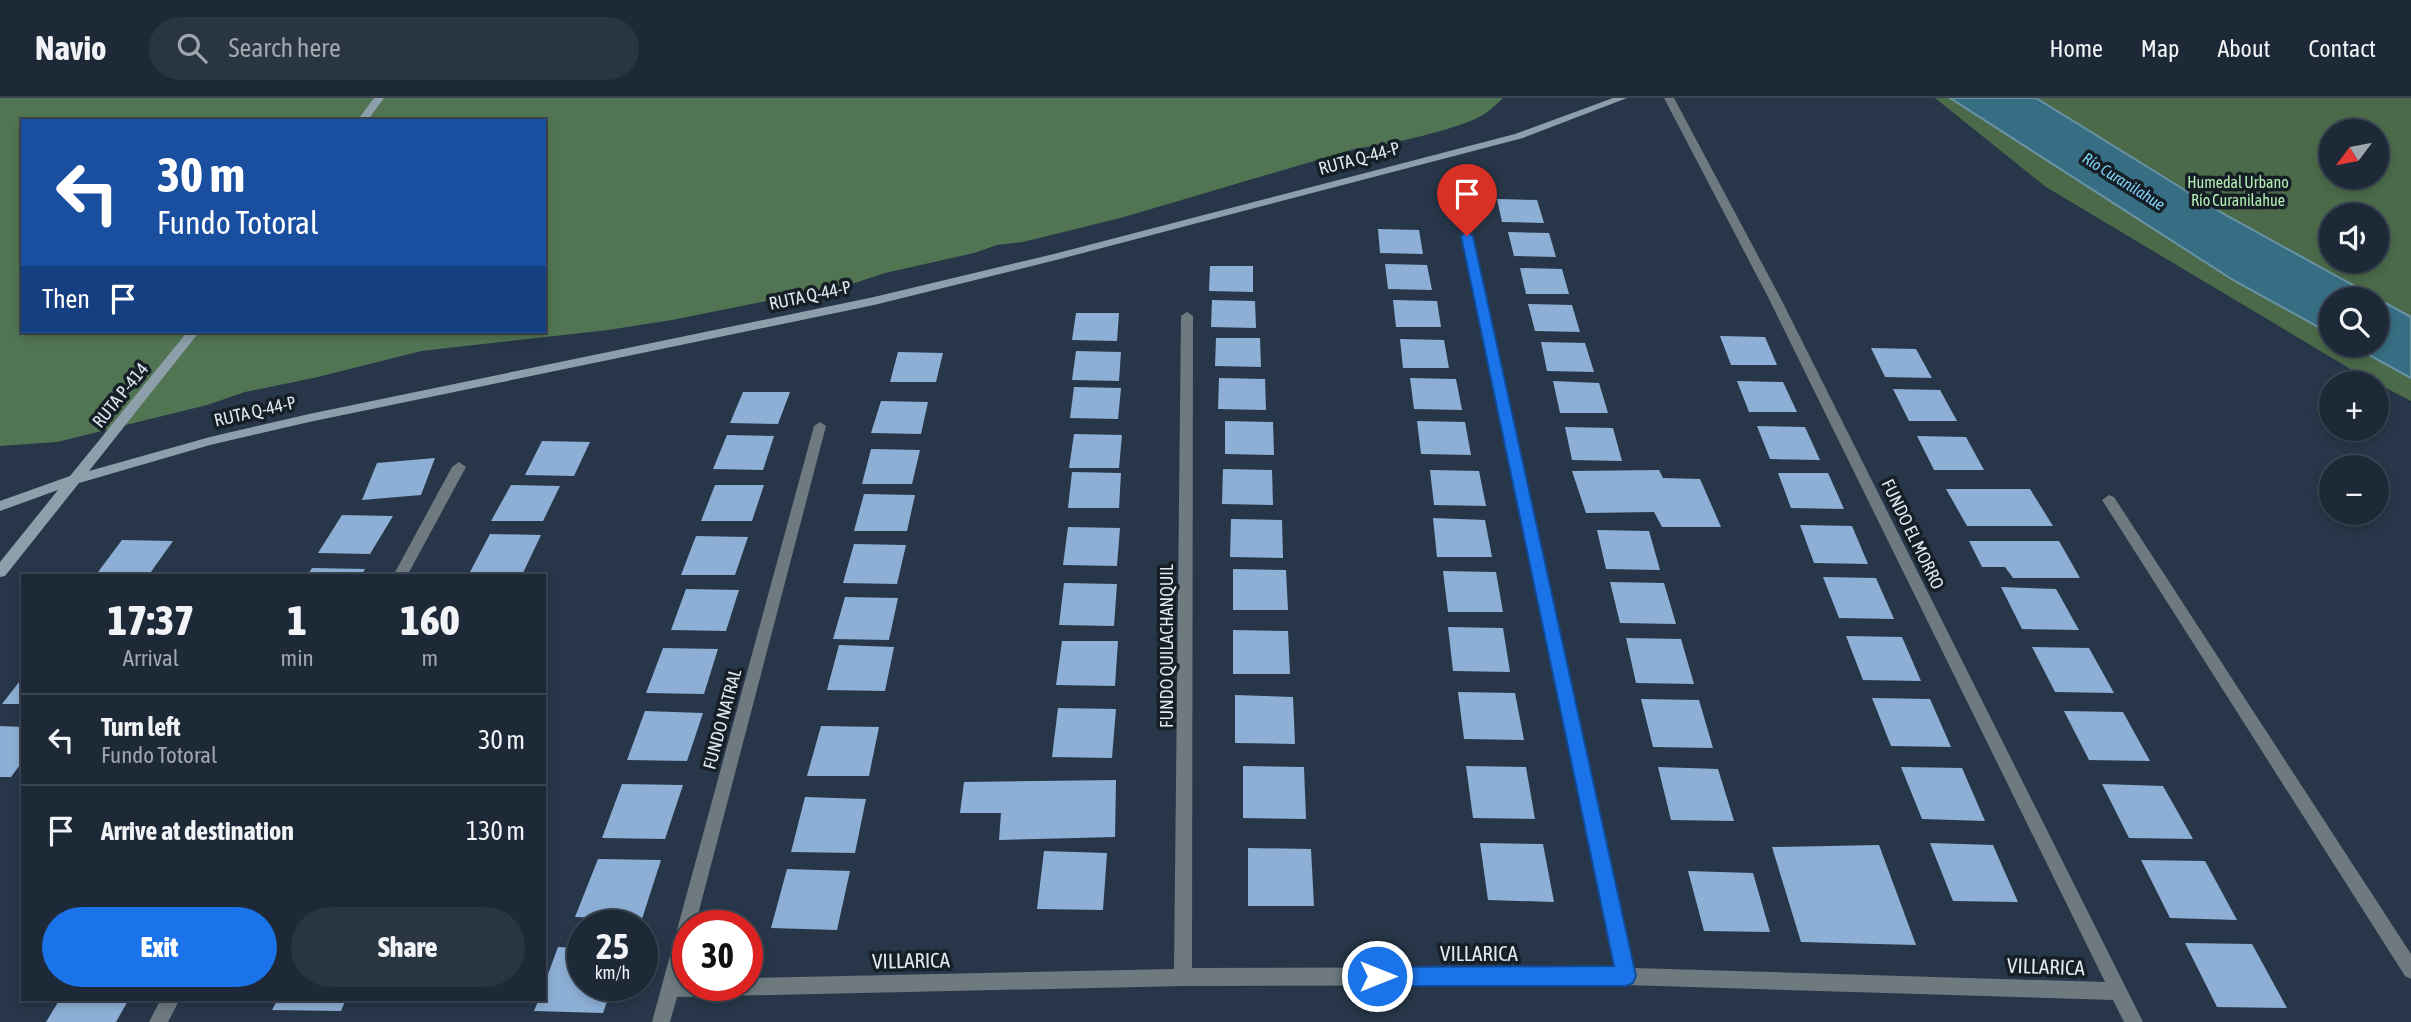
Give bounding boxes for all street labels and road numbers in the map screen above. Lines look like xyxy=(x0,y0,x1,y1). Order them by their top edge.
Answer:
street label: RUTA Q-44-P xyxy=(1316,137,1402,179)
street label: RUTA Q-44-P xyxy=(767,276,853,314)
street label: RUTA P-414 xyxy=(88,359,152,431)
street label: RUTA Q-44-P xyxy=(212,391,298,431)
street label: FUNDO EL MORRO xyxy=(1877,476,1949,592)
street label: FUNDO QUILACHANQUIL xyxy=(1156,564,1177,728)
street label: FUNDO NATRAL xyxy=(699,667,745,771)
street label: VILLARICA xyxy=(1440,941,1519,965)
street label: VILLARICA xyxy=(872,947,951,973)
street label: VILLARICA xyxy=(2007,953,2086,979)

